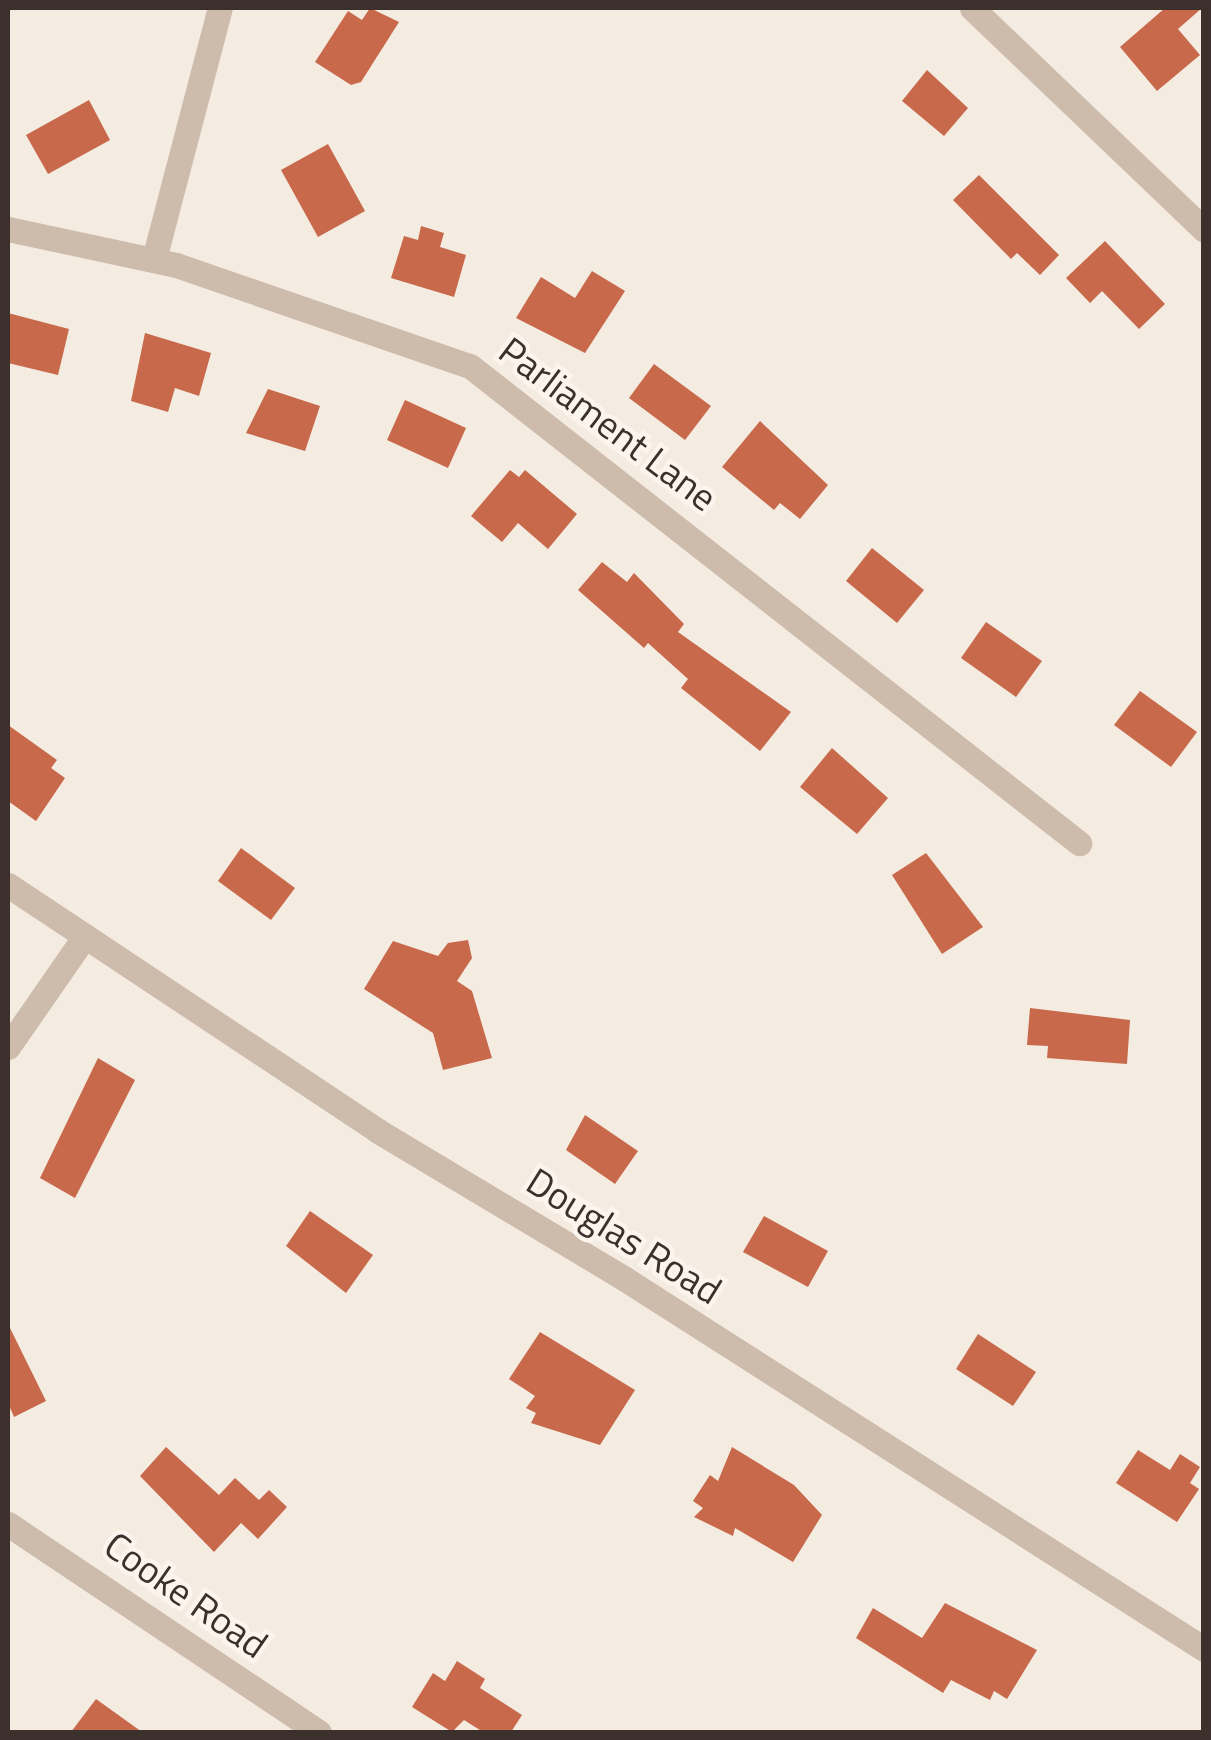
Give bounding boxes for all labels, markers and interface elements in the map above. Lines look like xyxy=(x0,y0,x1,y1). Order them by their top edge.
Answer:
street label: Parliament Lane xyxy=(490,327,726,521)
street label: Douglas Road xyxy=(518,1158,730,1314)
street label: Cooke Road xyxy=(96,1522,276,1668)

